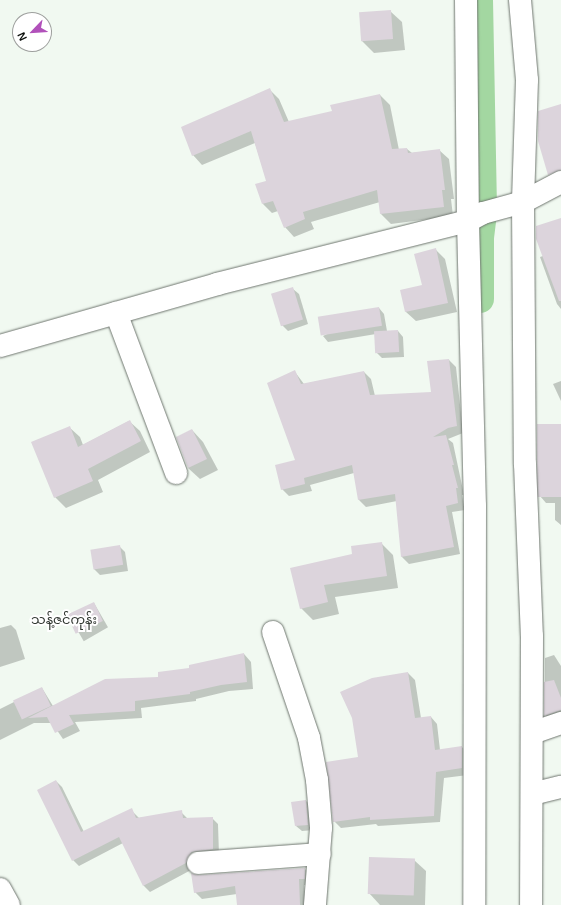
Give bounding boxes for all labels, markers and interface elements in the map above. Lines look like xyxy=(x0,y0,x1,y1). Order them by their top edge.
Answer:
north arrow xyxy=(12,12,52,52)
text: N xyxy=(15,31,29,43)
district label: သန့်ဇင်ကုန်း xyxy=(31,612,97,628)

